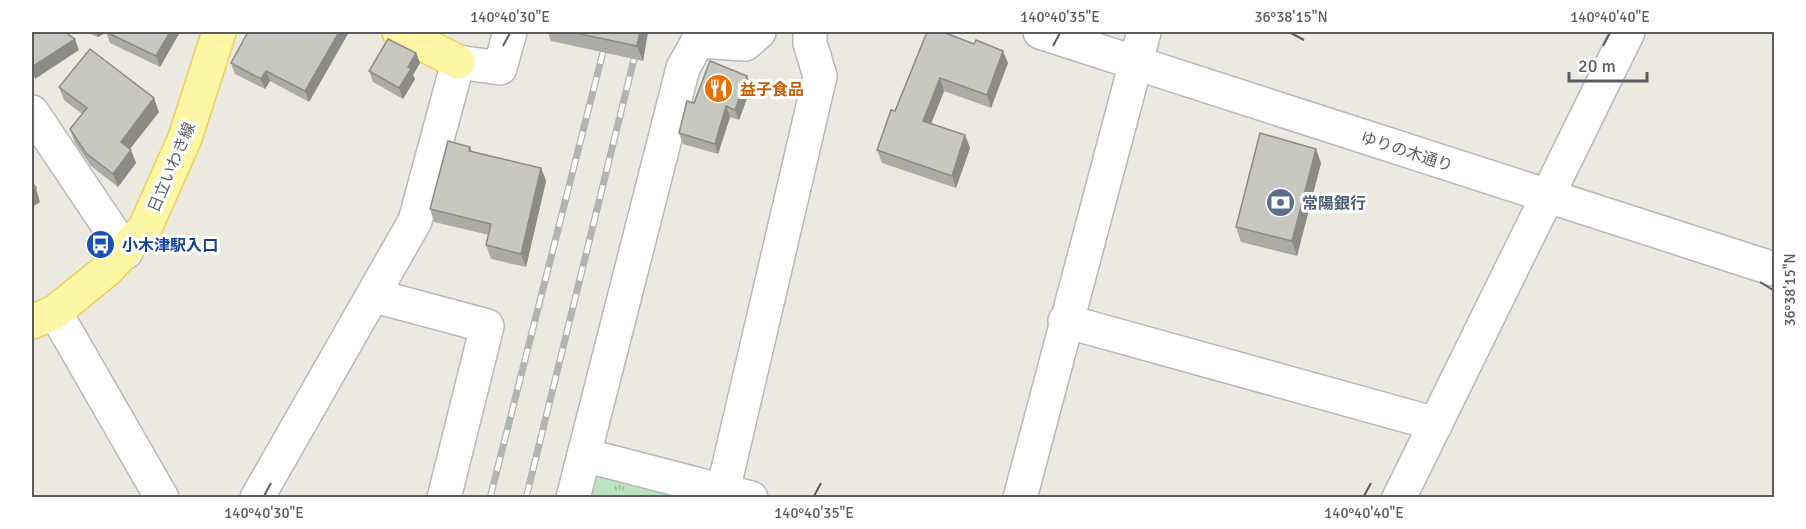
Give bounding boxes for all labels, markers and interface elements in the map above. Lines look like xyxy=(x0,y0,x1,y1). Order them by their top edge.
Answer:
text: 140°40'30"E xyxy=(470,8,550,26)
text: 140°40'35"E xyxy=(1020,8,1100,26)
text: 36°38'15"N xyxy=(1254,8,1328,26)
text: 140°40'40"E xyxy=(1570,8,1650,26)
scale bar xyxy=(1569,45,1647,83)
text: 20 m xyxy=(1578,55,1616,77)
restaurant icon: 益子食品 xyxy=(703,73,735,105)
place label: 益子食品 xyxy=(740,80,804,100)
street label: 日立いわき線 xyxy=(144,119,200,215)
street label: ゆりの木通り xyxy=(1358,128,1455,176)
bank icon: 常陽銀行 xyxy=(1265,187,1297,219)
place label: 常陽銀行 xyxy=(1302,194,1366,214)
bus stop icon: 小木津駅入口 xyxy=(85,229,117,261)
place label: 小木津駅入口 xyxy=(122,236,218,256)
text: 36°38'15"N xyxy=(1781,253,1799,327)
text: 140°40'30"E xyxy=(224,504,304,522)
text: 140°40'35"E xyxy=(774,504,854,522)
text: 140°40'40"E xyxy=(1324,504,1404,522)

